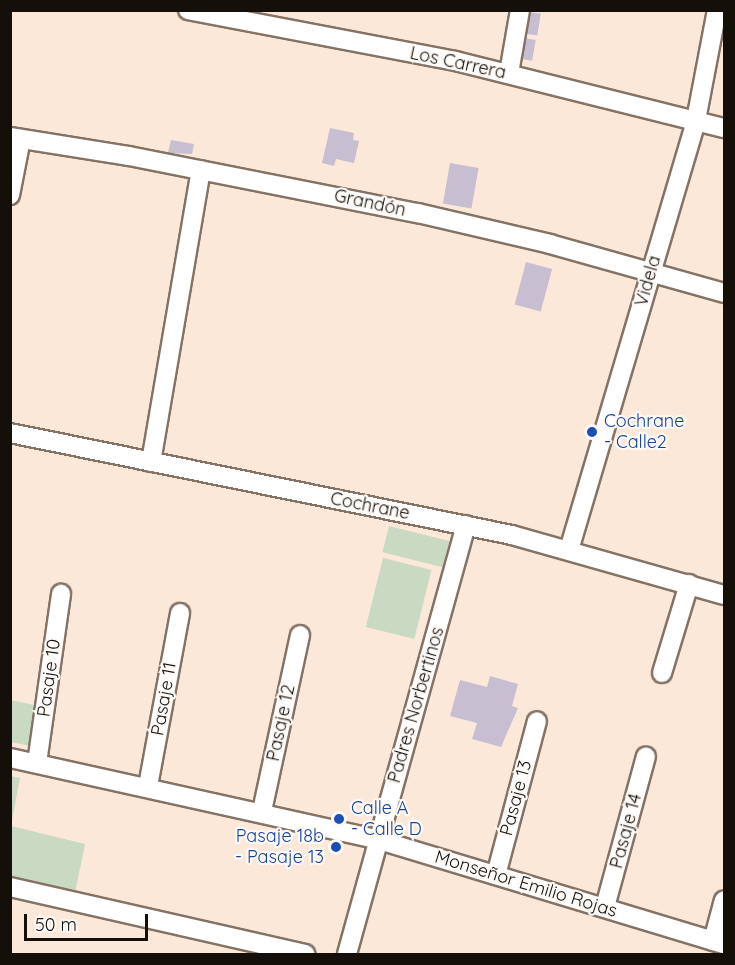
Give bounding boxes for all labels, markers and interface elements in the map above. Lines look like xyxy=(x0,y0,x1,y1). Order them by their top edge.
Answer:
street label: Los Carrera xyxy=(408,42,508,84)
street label: Grandón xyxy=(332,185,408,221)
street label: Videla xyxy=(630,253,666,309)
place label: Cochrane - Calle2 xyxy=(604,411,684,454)
marker: Cochrane - Calle2 xyxy=(585,425,599,439)
street label: Cochrane xyxy=(328,488,412,524)
street label: Padres Norbertinos xyxy=(383,625,449,785)
street label: Pasaje 10 xyxy=(33,638,65,718)
street label: Pasaje 11 xyxy=(147,661,181,737)
street label: Pasaje 12 xyxy=(262,683,300,763)
street label: Pasaje 13 xyxy=(496,758,536,838)
street label: Pasaje 14 xyxy=(606,791,646,871)
place label: Calle A - Calle D xyxy=(351,798,422,840)
marker: Calle A - Calle D xyxy=(332,812,346,826)
place label: Pasaje 18b - Pasaje 13 xyxy=(235,826,324,868)
marker: Pasaje 18b - Pasaje 13 xyxy=(329,840,343,854)
street label: Monseñor Emilio Rojas xyxy=(432,846,620,922)
scale bar xyxy=(27,902,152,940)
text: 50 m xyxy=(35,913,77,936)

